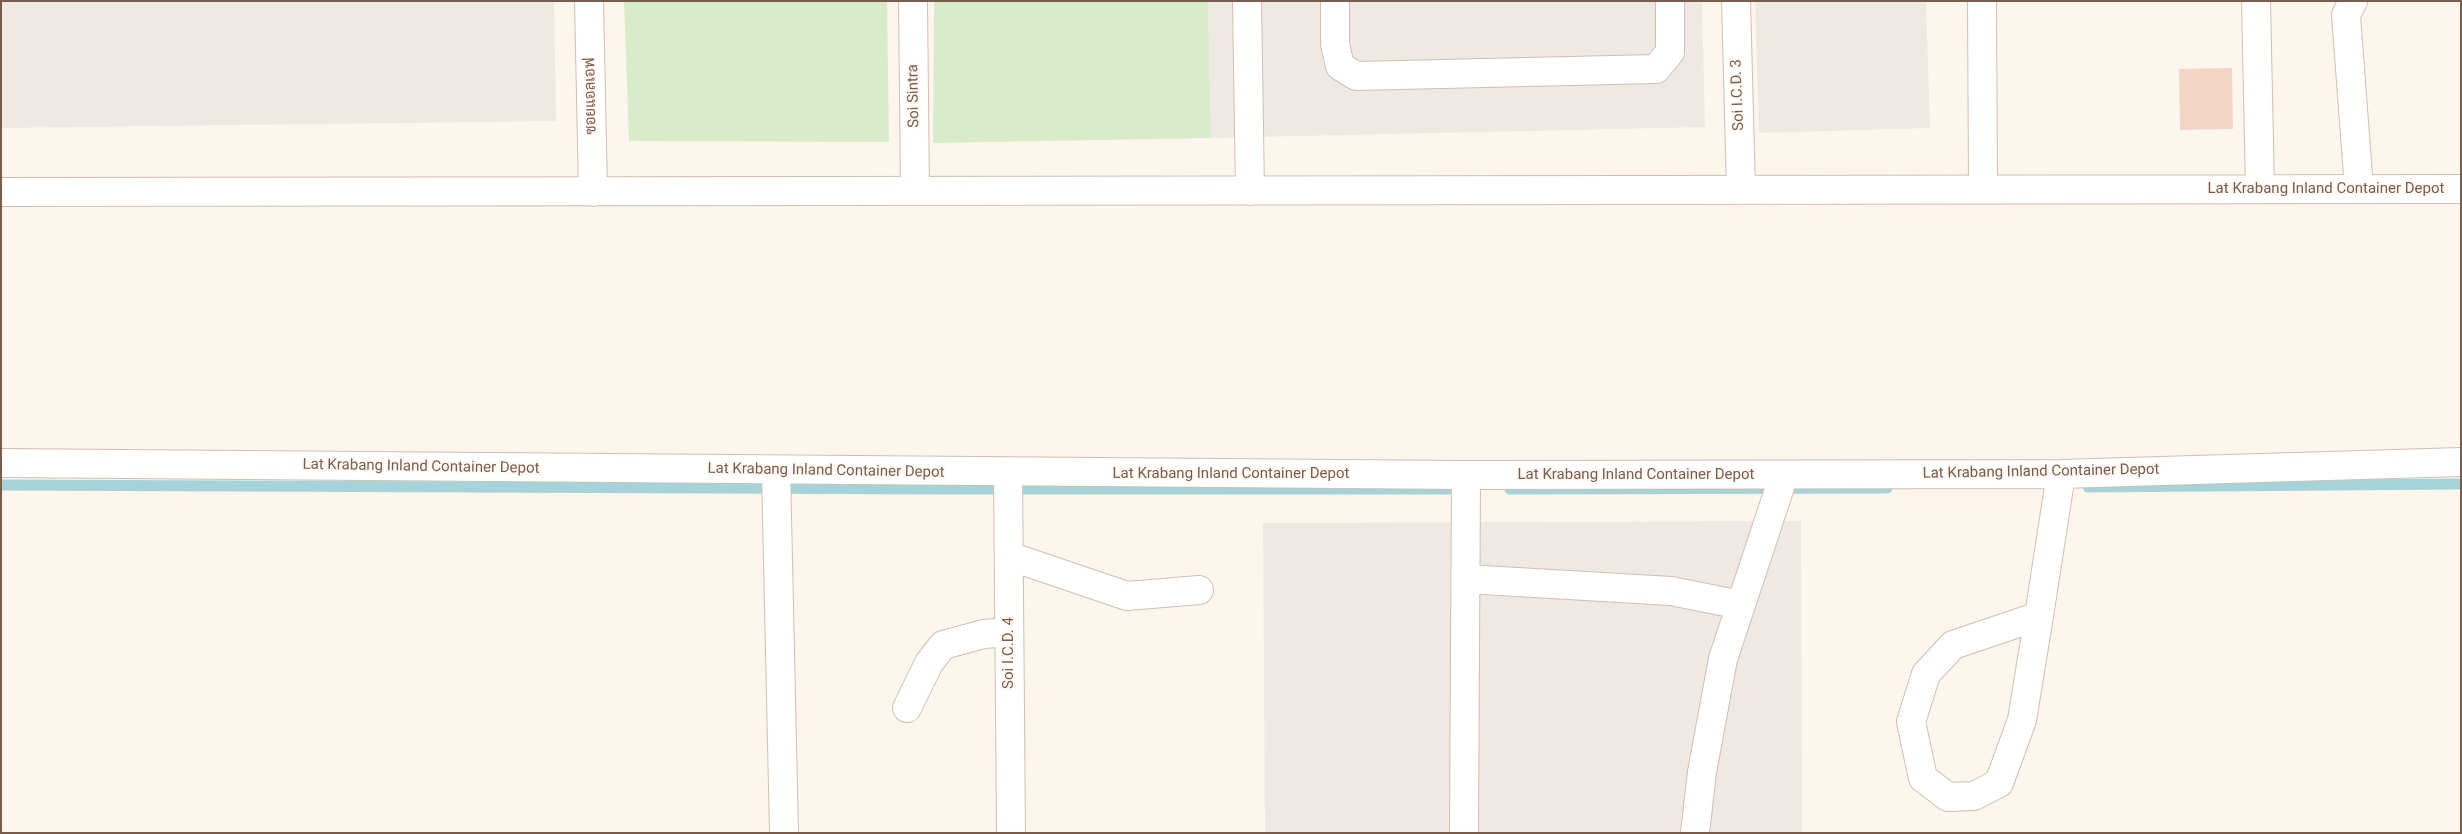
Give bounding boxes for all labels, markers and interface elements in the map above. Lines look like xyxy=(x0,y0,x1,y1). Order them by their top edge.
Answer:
street label: ซอยแอลเอฟ xyxy=(581,57,601,135)
street label: Soi I.C.D. 3 xyxy=(1728,59,1748,131)
street label: Soi Sintra xyxy=(904,64,924,128)
street label: Lat Krabang Inland Container Depot xyxy=(2208,180,2444,198)
street label: Lat Krabang Inland Container Depot xyxy=(302,456,540,478)
street label: Lat Krabang Inland Container Depot xyxy=(707,460,945,482)
street label: Lat Krabang Inland Container Depot xyxy=(1922,461,2160,483)
street label: Lat Krabang Inland Container Depot xyxy=(1113,465,1349,483)
street label: Lat Krabang Inland Container Depot xyxy=(1518,466,1754,484)
street label: Soi I.C.D. 4 xyxy=(1000,617,1018,689)

